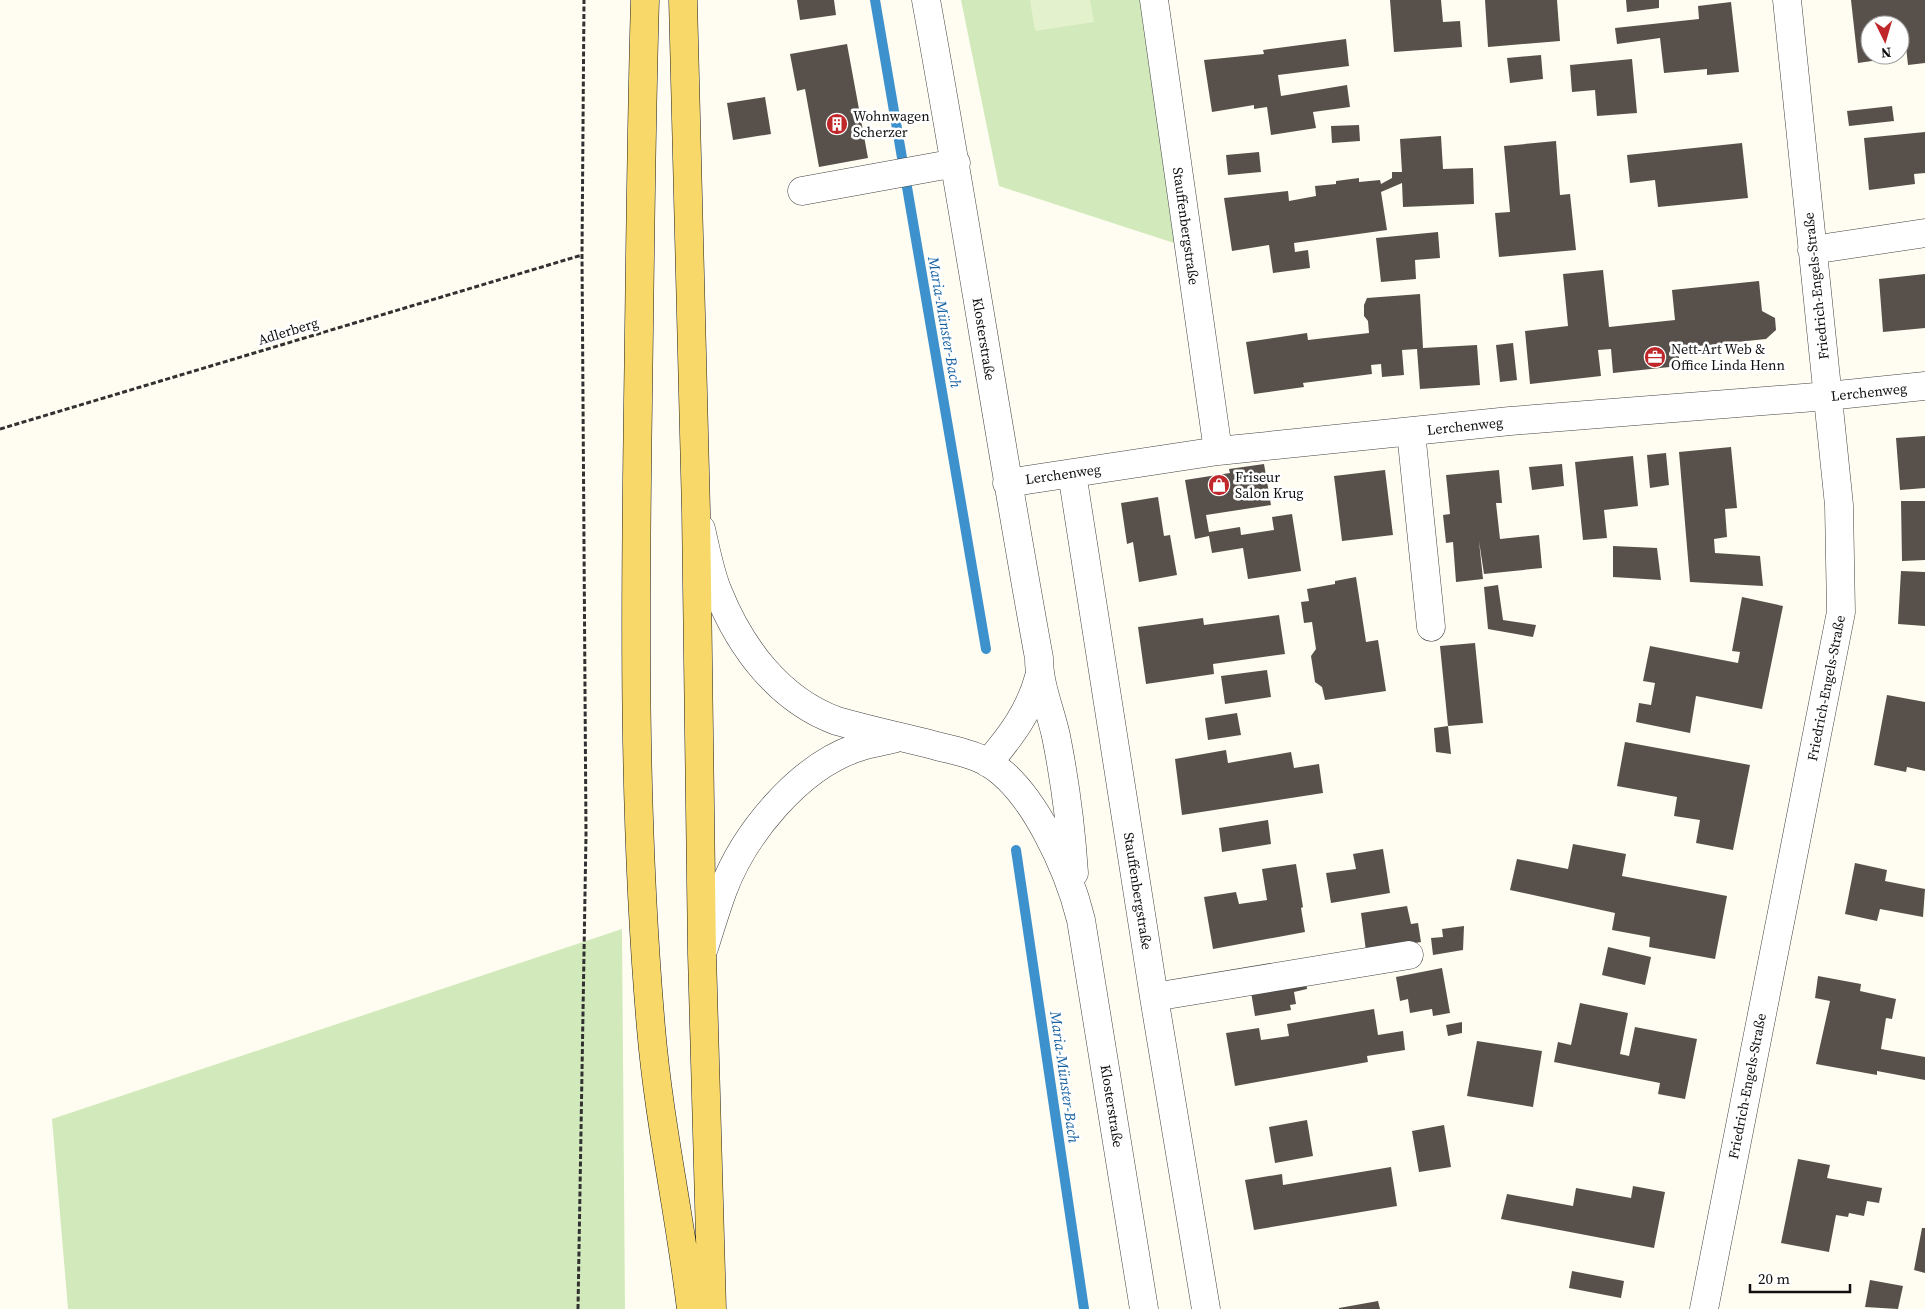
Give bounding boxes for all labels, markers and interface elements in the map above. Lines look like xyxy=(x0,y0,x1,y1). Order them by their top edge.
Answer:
north arrow xyxy=(1860,15,1910,65)
text: N xyxy=(1880,43,1892,63)
place label: Wohnwagen Scherzer xyxy=(853,106,930,142)
building icon: Wohnwagen Scherzer xyxy=(825,112,849,136)
street label: Stauffenbergstraße xyxy=(1168,166,1204,286)
street label: Friedrich-Engels-Straße xyxy=(1798,211,1834,361)
water label: Maria-Münster-Bach xyxy=(923,254,967,389)
street label: Klosterstraße xyxy=(968,296,1000,382)
street label: Adlerberg xyxy=(255,312,321,350)
place label: Nett-Art Web & Office Linda Henn xyxy=(1671,339,1785,375)
office icon: Nett-Art Web & Office Linda Henn xyxy=(1643,345,1667,369)
street label: Lerchenweg xyxy=(1830,378,1908,406)
street label: Lerchenweg xyxy=(1426,412,1504,440)
street label: Lerchenweg xyxy=(1024,459,1102,489)
place label: Friseur Salon Krug xyxy=(1235,467,1303,503)
shop icon: Friseur Salon Krug xyxy=(1207,473,1231,497)
street label: Friedrich-Engels-Straße xyxy=(1802,613,1850,763)
street label: Stauffenbergstraße xyxy=(1119,831,1157,951)
water label: Maria-Münster-Bach xyxy=(1045,1009,1085,1144)
street label: Friedrich-Engels-Straße xyxy=(1723,1011,1771,1161)
street label: Klosterstraße xyxy=(1096,1063,1128,1149)
scale bar xyxy=(1750,1262,1850,1294)
text: 20 m xyxy=(1758,1268,1790,1289)

